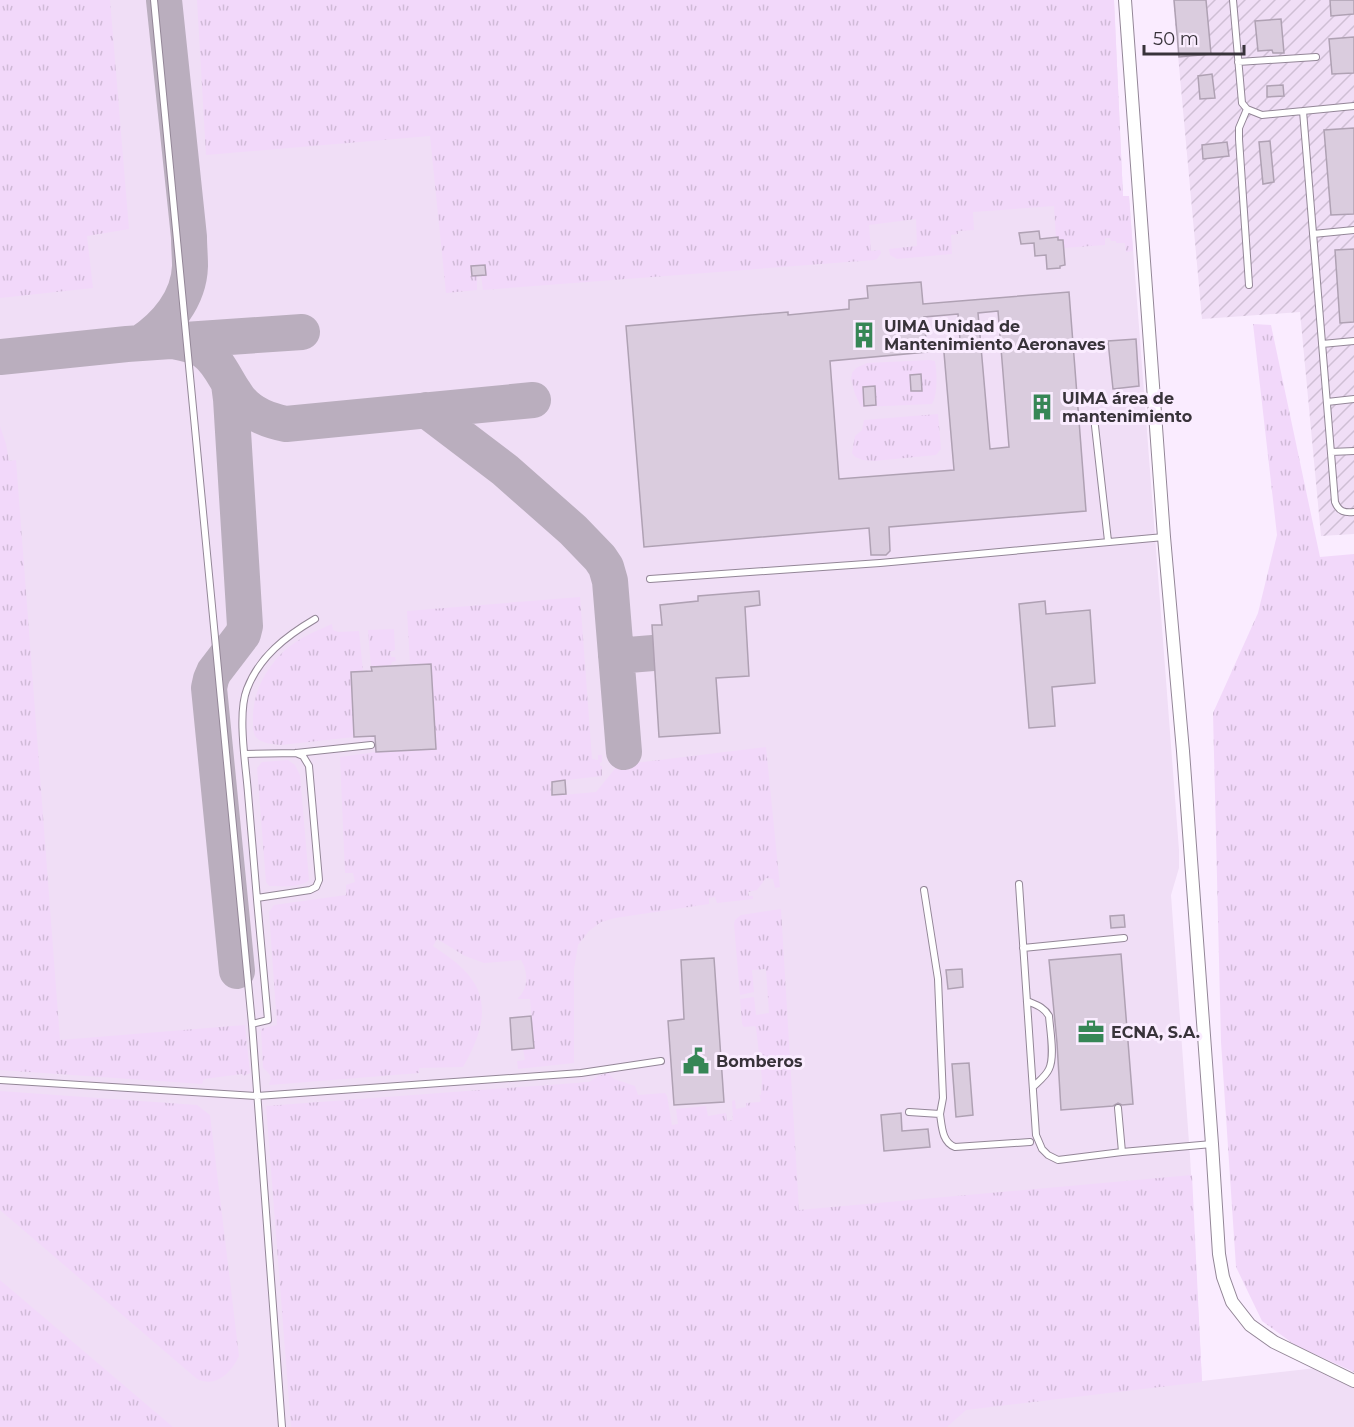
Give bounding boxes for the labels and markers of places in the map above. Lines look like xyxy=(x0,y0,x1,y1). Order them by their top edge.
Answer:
place label: UIMA Unidad de Mantenimiento Aeronaves xyxy=(884,317,1106,354)
building icon: UIMA Unidad de Mantenimiento Aeronaves xyxy=(849,320,879,350)
place label: UIMA área de mantenimiento xyxy=(1062,389,1192,426)
building icon: UIMA área de mantenimiento xyxy=(1027,392,1057,422)
office icon: ECNA, S.A. xyxy=(1076,1017,1106,1047)
place label: ECNA, S.A. xyxy=(1111,1023,1200,1042)
public building icon: Bomberos xyxy=(681,1046,711,1076)
place label: Bomberos xyxy=(716,1052,803,1071)

